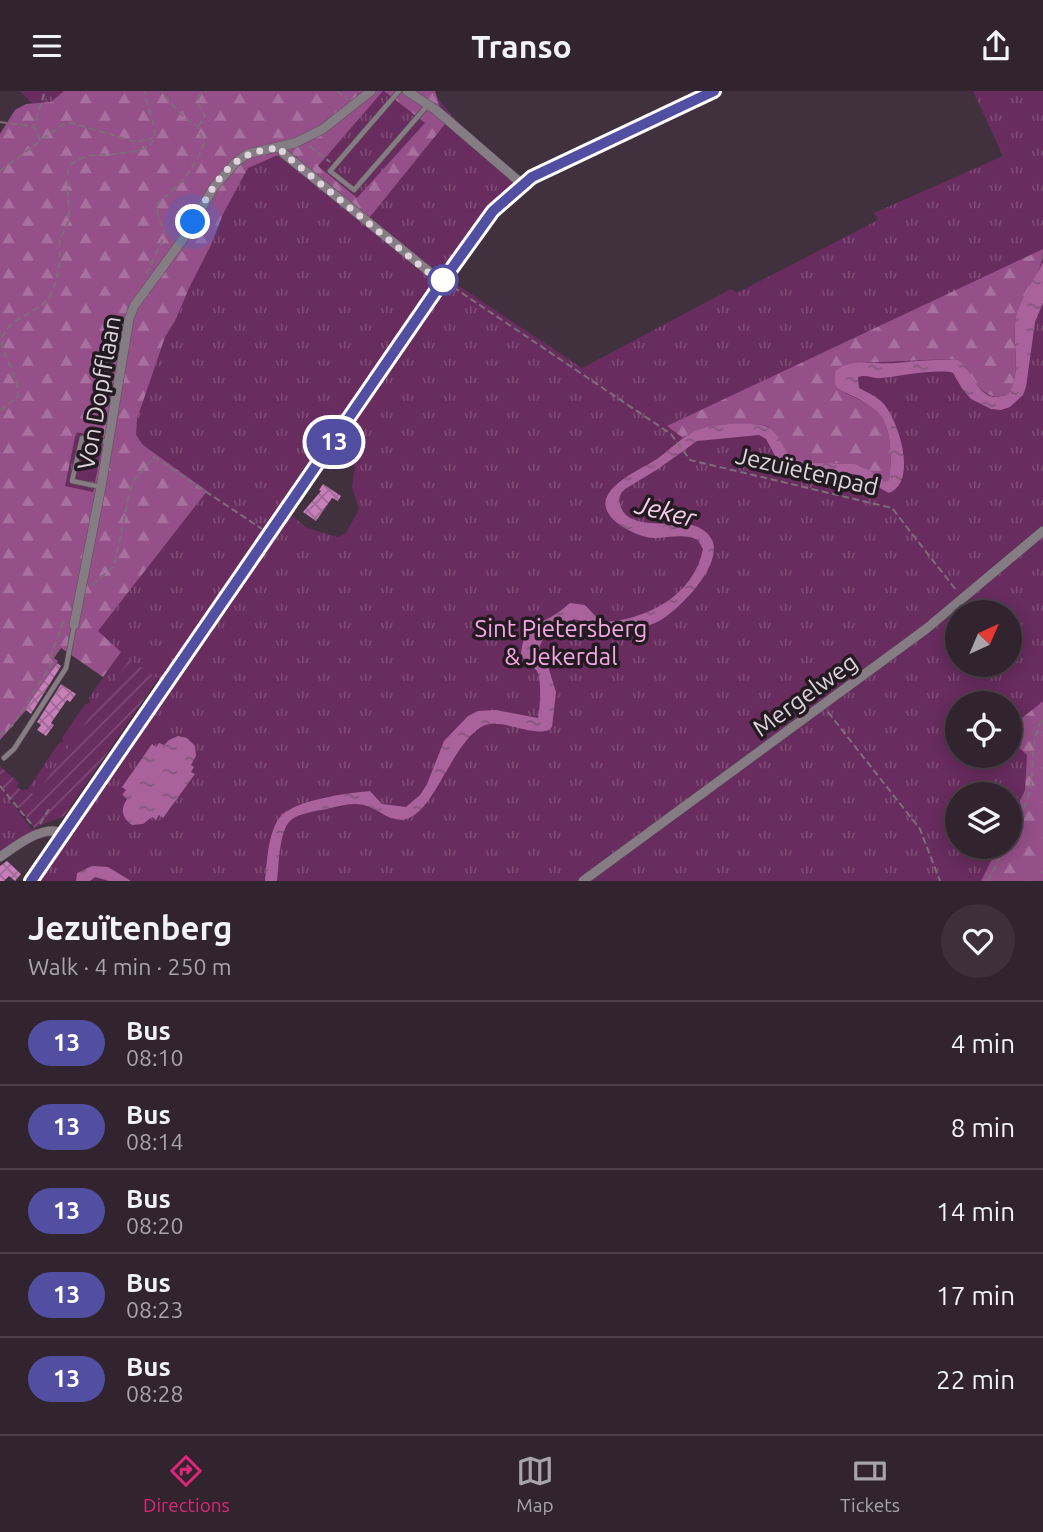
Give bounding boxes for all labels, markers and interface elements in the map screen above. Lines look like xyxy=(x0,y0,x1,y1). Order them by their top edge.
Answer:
icon: menu xyxy=(28,27,66,65)
icon: share xyxy=(977,27,1015,65)
text: Transo xyxy=(471,28,572,64)
your location xyxy=(175,204,210,239)
unlabelled marker xyxy=(428,265,458,295)
street label: Von Dopfflaan xyxy=(72,314,126,472)
line badge: 13 xyxy=(302,419,366,465)
text: 13 xyxy=(320,428,348,455)
street label: Jezuïetenpad xyxy=(733,441,881,501)
water label: Jeker xyxy=(631,489,700,533)
north arrow xyxy=(945,600,1022,677)
map controls xyxy=(945,600,1022,859)
park label: Sint Pietersberg & Jekerdal xyxy=(475,615,647,670)
street label: Mergelweg xyxy=(748,648,862,742)
button: locate xyxy=(945,691,1022,768)
button: layers xyxy=(945,782,1022,859)
button: heart xyxy=(941,904,1015,978)
text: Jezuïtenberg xyxy=(28,909,232,946)
text: Walk · 4 min · 250 m xyxy=(28,954,232,979)
text: Bus xyxy=(126,1016,171,1045)
text: 13 xyxy=(53,1029,80,1056)
text: 4 min xyxy=(951,1029,1015,1058)
text: 08:10 xyxy=(126,1045,184,1070)
text: Bus xyxy=(126,1100,171,1129)
text: 13 xyxy=(53,1113,80,1140)
text: 8 min xyxy=(951,1113,1015,1142)
text: 08:14 xyxy=(126,1129,184,1154)
text: Bus xyxy=(126,1184,171,1213)
text: 13 xyxy=(53,1197,80,1224)
text: 14 min xyxy=(936,1197,1015,1226)
text: 08:20 xyxy=(126,1213,184,1238)
text: Bus xyxy=(126,1268,171,1297)
text: 13 xyxy=(53,1281,80,1308)
text: 17 min xyxy=(936,1281,1015,1310)
text: 08:23 xyxy=(126,1297,184,1322)
text: Bus xyxy=(126,1352,171,1381)
text: 13 xyxy=(53,1365,80,1392)
text: 22 min xyxy=(936,1365,1015,1394)
text: 08:28 xyxy=(126,1381,184,1406)
tab: Directions xyxy=(143,1452,230,1516)
tab: Map xyxy=(516,1452,554,1516)
tab: Tickets xyxy=(840,1452,900,1516)

